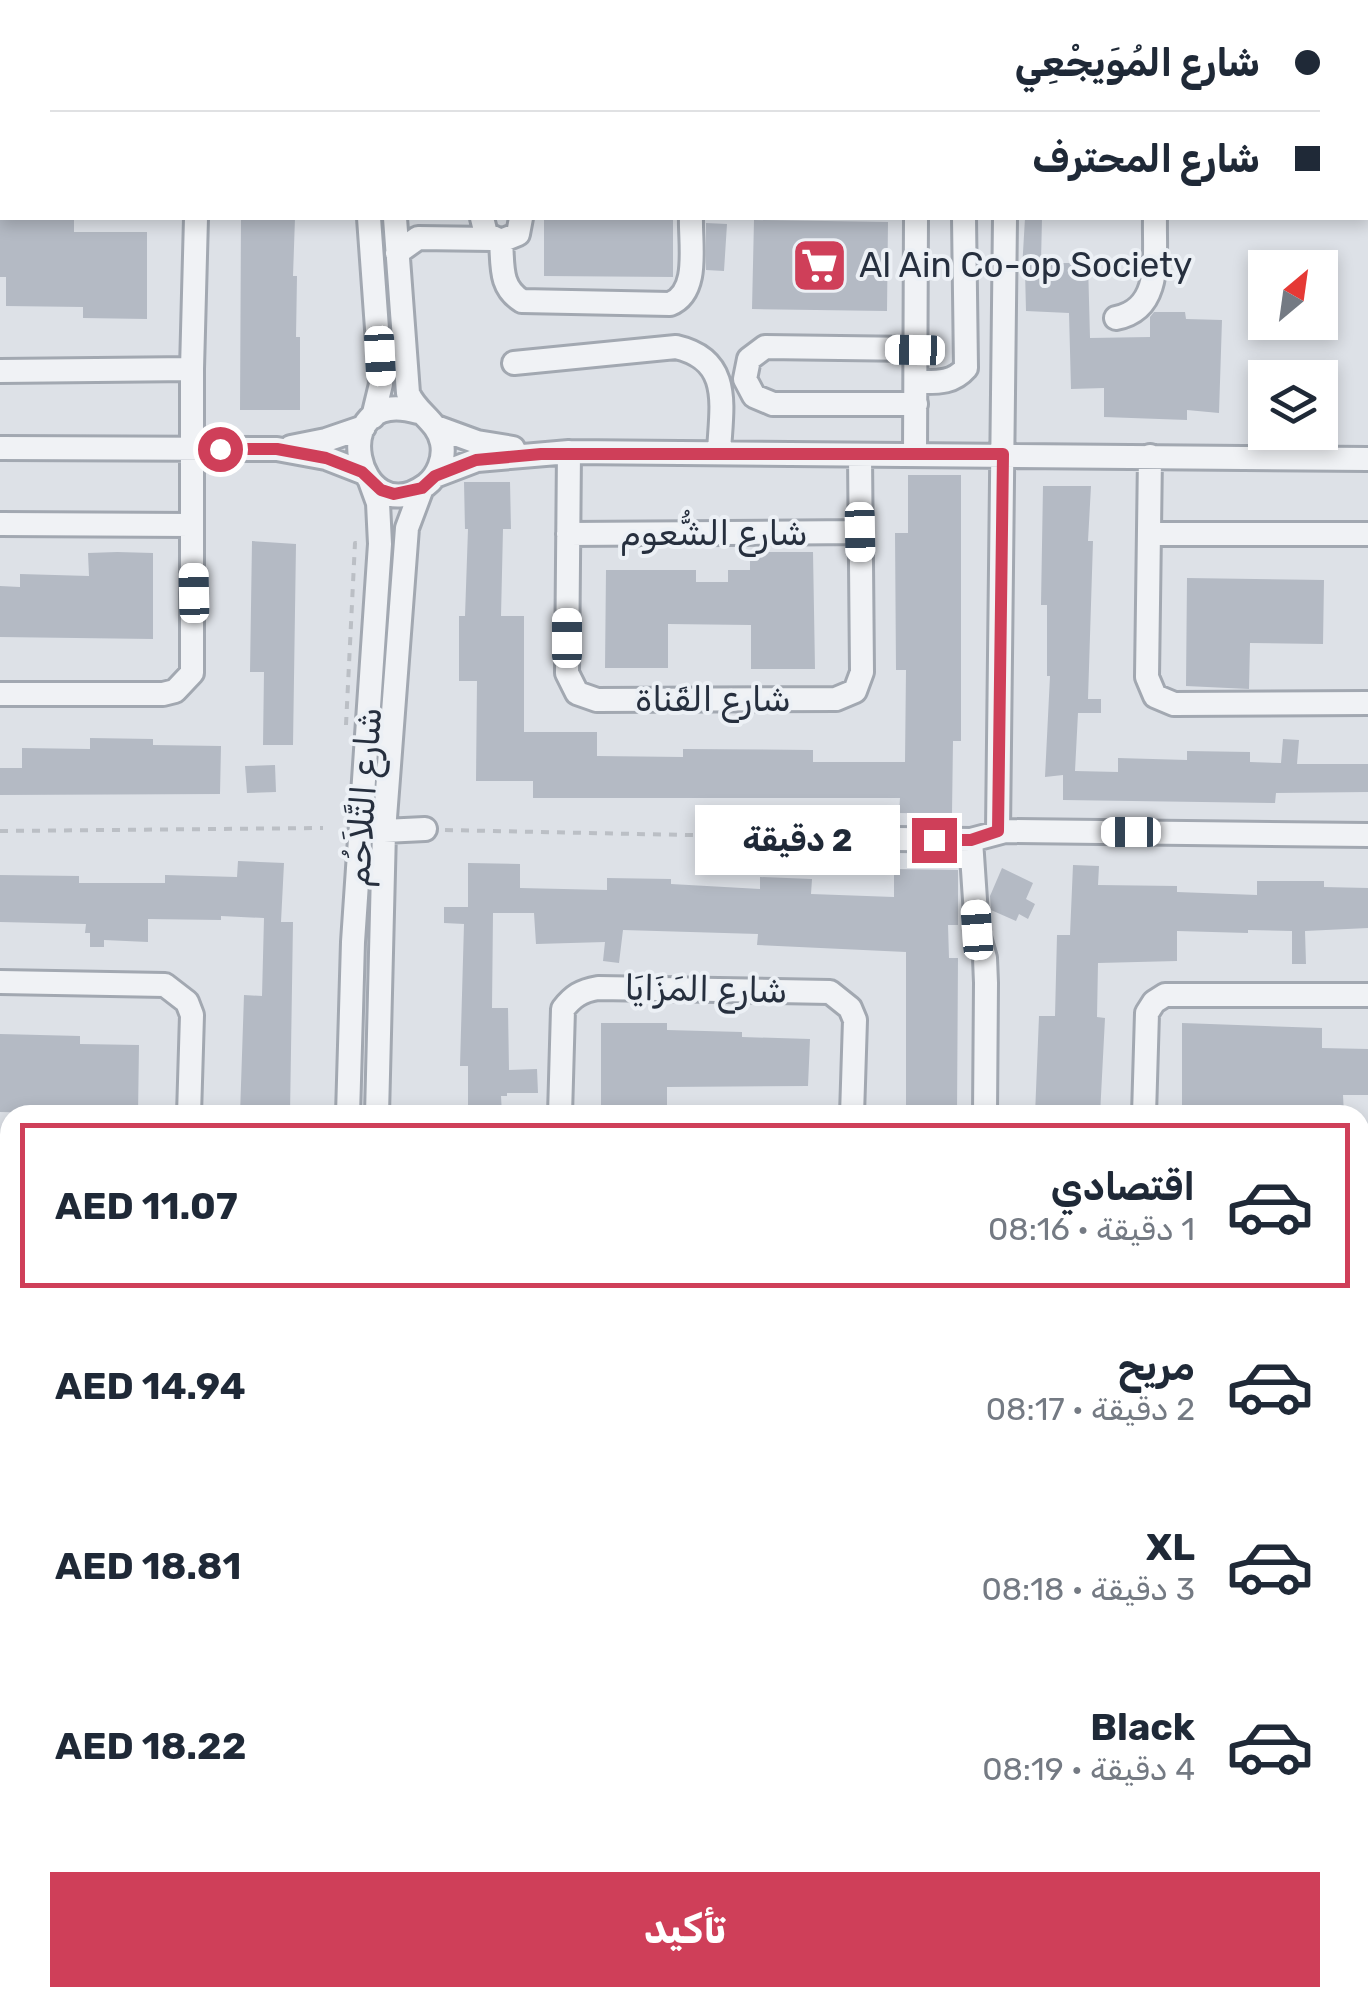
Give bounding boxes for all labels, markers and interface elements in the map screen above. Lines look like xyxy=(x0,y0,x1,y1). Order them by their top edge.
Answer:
text: شارع المُوَيجْعِي xyxy=(1015,40,1260,86)
text: شارع المحترف xyxy=(1032,136,1260,182)
supermarket icon: Al Ain Co-op Society xyxy=(790,235,850,295)
place label: Al Ain Co-op Society xyxy=(859,244,1192,286)
north arrow xyxy=(1248,250,1338,340)
map controls xyxy=(1248,250,1338,450)
car xyxy=(363,325,397,387)
car xyxy=(885,334,945,366)
button: layers xyxy=(1248,360,1338,450)
route start xyxy=(198,427,243,472)
car xyxy=(844,502,876,562)
street label: شارع الشُّعوم xyxy=(620,509,808,557)
car xyxy=(178,563,210,623)
car xyxy=(552,608,582,668)
street label: شارع القَناة xyxy=(635,678,791,723)
street label: شارع التَّلاَحُم xyxy=(336,706,393,888)
callout: 2 دقيقة xyxy=(694,805,899,875)
car xyxy=(1101,817,1161,847)
route end xyxy=(912,818,957,863)
text: 2 دقيقة xyxy=(743,821,852,859)
car xyxy=(960,899,994,961)
street label: شارع المَزَايَا xyxy=(624,967,788,1014)
icon: car xyxy=(1225,1161,1315,1251)
text: اقتصادي xyxy=(1051,1164,1195,1210)
text: AED 11.07 xyxy=(55,1183,238,1229)
text: 1 دقيقة · 08:16 xyxy=(988,1210,1195,1248)
icon: car xyxy=(1225,1341,1315,1431)
text: مريح xyxy=(1118,1344,1195,1390)
text: AED 14.94 xyxy=(55,1363,246,1409)
text: 2 دقيقة · 08:17 xyxy=(986,1390,1195,1428)
icon: car xyxy=(1225,1521,1315,1611)
text: XL xyxy=(1146,1524,1195,1570)
text: AED 18.81 xyxy=(55,1543,241,1589)
text: 3 دقيقة · 08:18 xyxy=(981,1570,1195,1608)
icon: car xyxy=(1225,1701,1315,1791)
text: Black xyxy=(1090,1704,1195,1750)
text: AED 18.22 xyxy=(55,1723,246,1769)
text: 4 دقيقة · 08:19 xyxy=(982,1750,1195,1788)
button: تأكيد xyxy=(50,1872,1320,1987)

